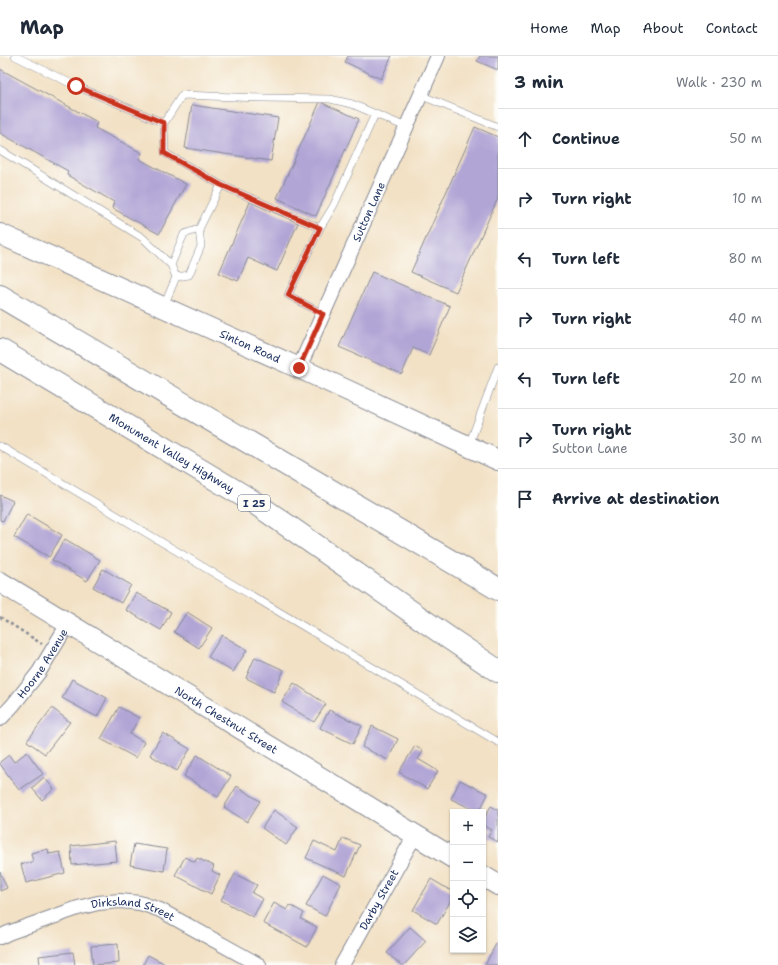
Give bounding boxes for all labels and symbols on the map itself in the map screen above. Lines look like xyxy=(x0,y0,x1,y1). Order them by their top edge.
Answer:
route start xyxy=(67,77,85,95)
street label: Sutton Lane xyxy=(349,180,389,244)
street label: Sinton Road xyxy=(217,326,283,367)
route end xyxy=(290,359,308,377)
street label: Monument Valley Highway xyxy=(106,410,237,497)
road number: I 25 xyxy=(238,495,270,511)
street label: Hoorne Avenue xyxy=(14,626,72,702)
street label: North Chestnut Street xyxy=(172,683,281,758)
street label: Darby Street xyxy=(356,867,402,933)
street label: Dirksland Street xyxy=(89,894,177,925)

